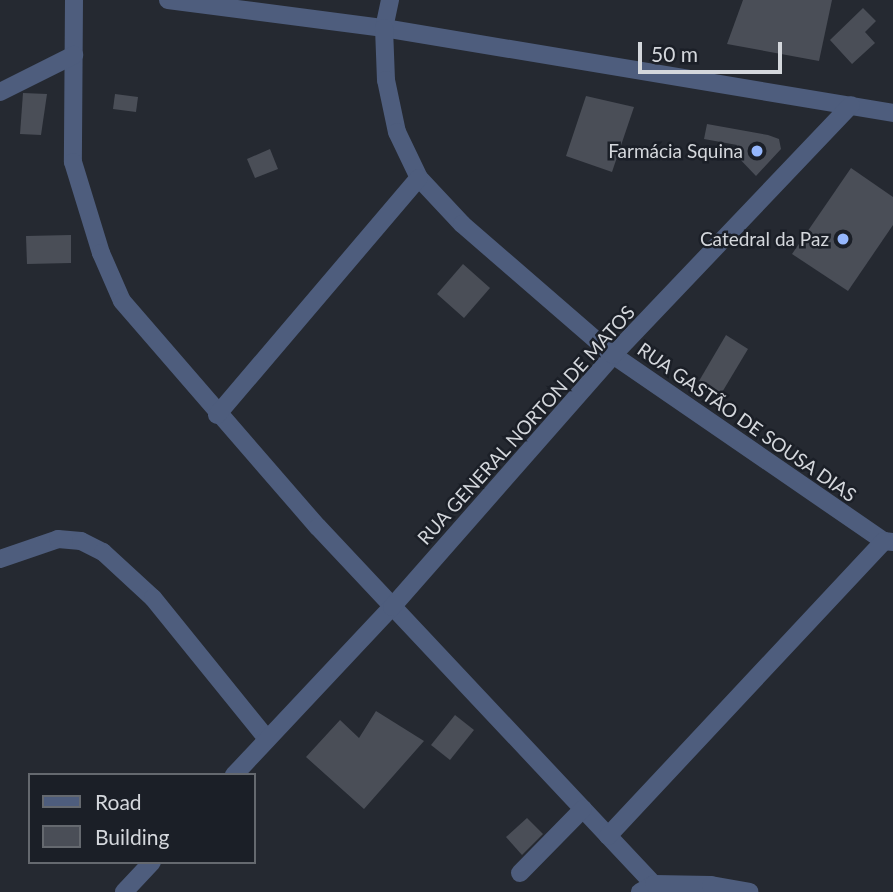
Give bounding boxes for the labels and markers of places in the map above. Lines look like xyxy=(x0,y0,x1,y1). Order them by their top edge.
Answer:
place label: Farmácia Squina xyxy=(608,140,743,162)
marker: Farmácia Squina xyxy=(749,143,765,159)
place label: Catedral da Paz xyxy=(700,228,829,250)
marker: Catedral da Paz xyxy=(835,231,851,247)

